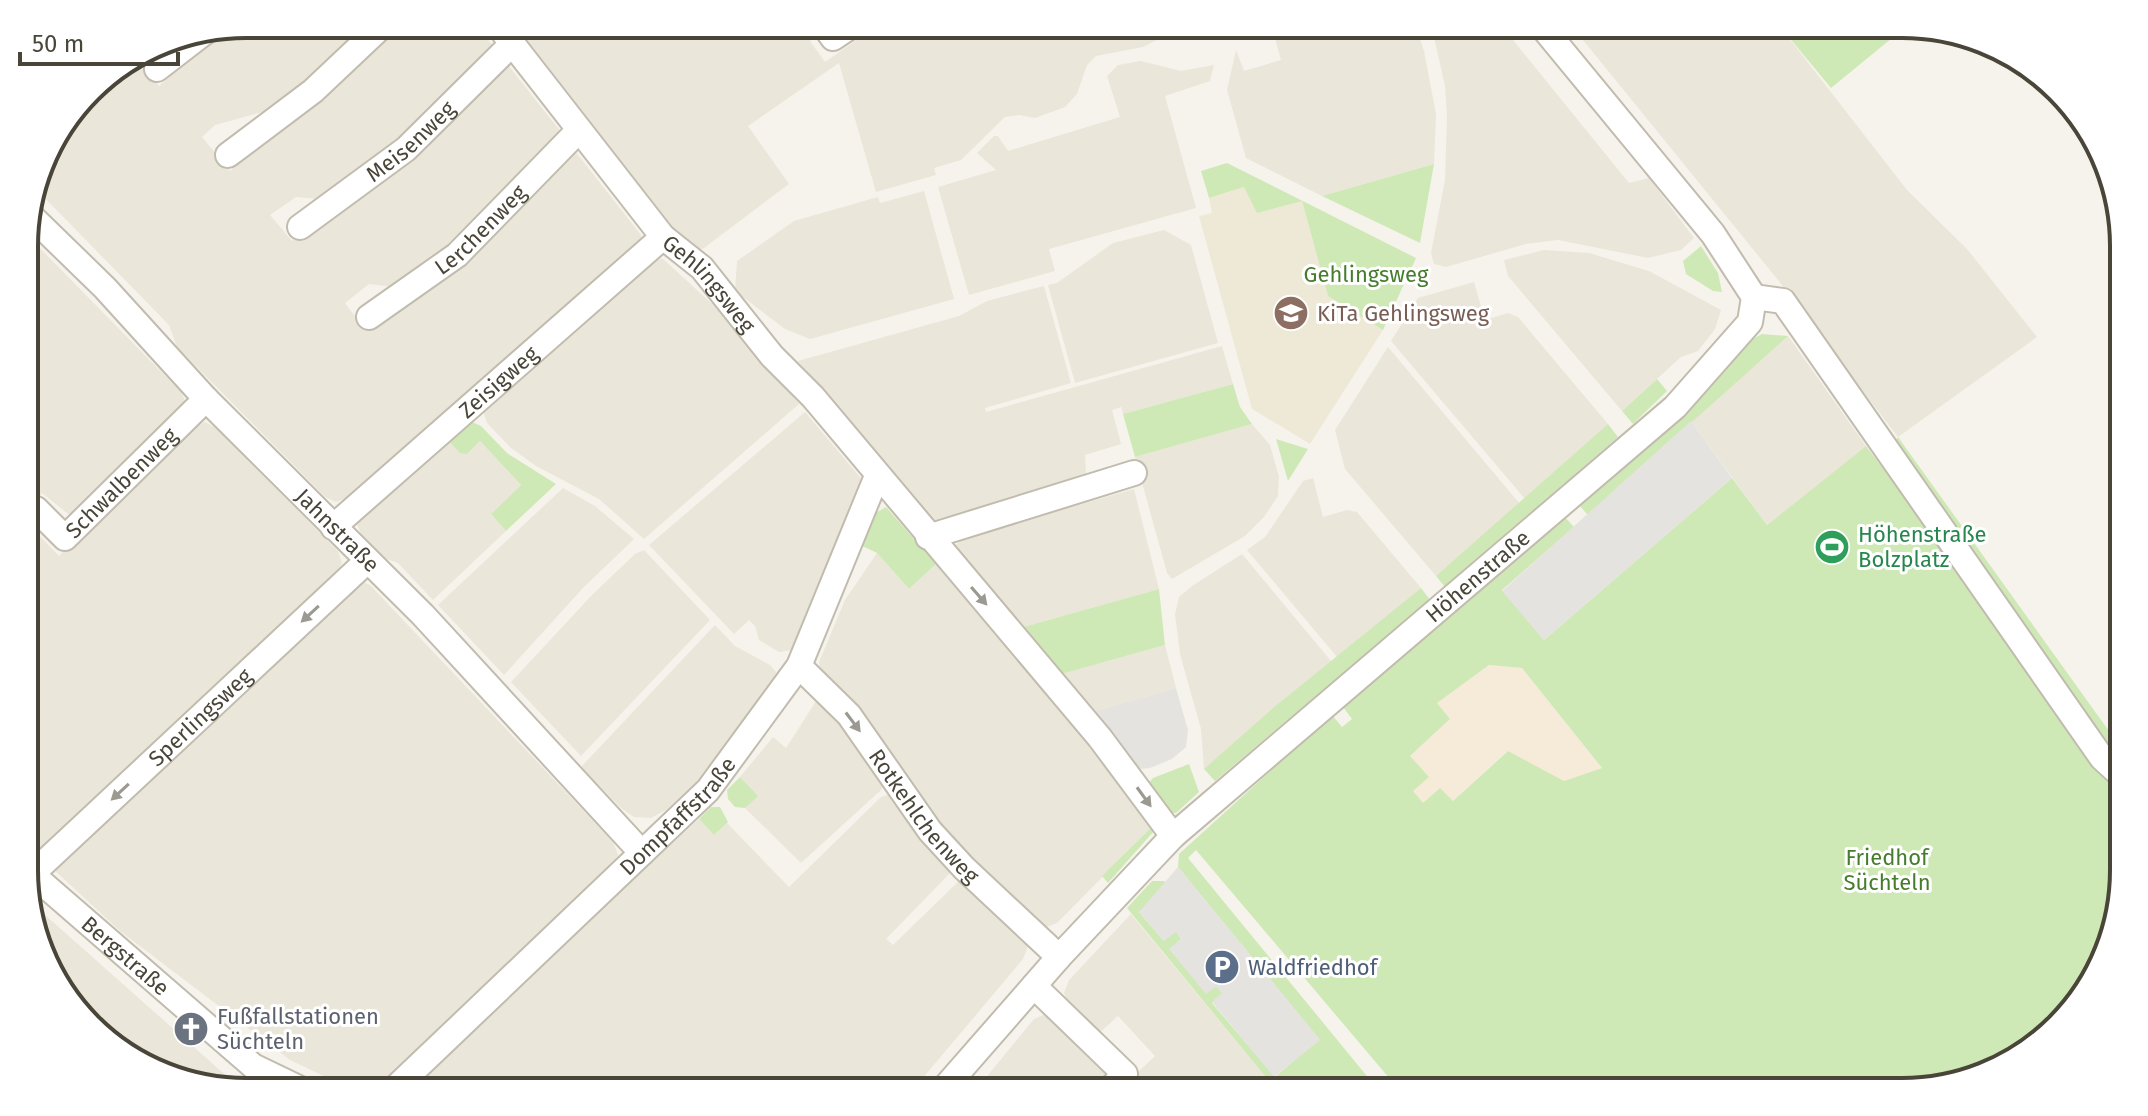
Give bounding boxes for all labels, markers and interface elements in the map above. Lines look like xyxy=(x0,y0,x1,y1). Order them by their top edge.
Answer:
scale bar xyxy=(20,16,178,66)
text: 50 m xyxy=(32,30,84,58)
street label: Meisenweg xyxy=(361,94,461,187)
street label: Lerchenweg xyxy=(429,178,532,280)
street label: Gehlingsweg xyxy=(657,229,762,338)
park label: Gehlingsweg xyxy=(1304,261,1429,288)
school or university icon: KiTa Gehlingsweg xyxy=(1272,294,1310,332)
place label: KiTa Gehlingsweg xyxy=(1317,300,1490,327)
street label: Zeisigweg xyxy=(453,339,544,424)
street label: Schwalbenweg xyxy=(60,421,183,544)
street label: Jahnstraße xyxy=(290,483,385,578)
place label: Höhenstraße Bolzplatz xyxy=(1858,521,1987,573)
street label: Höhenstraße xyxy=(1420,524,1535,628)
sports icon: Höhenstraße Bolzplatz xyxy=(1813,528,1851,566)
one-way arrow xyxy=(970,586,987,606)
one-way arrow xyxy=(301,605,320,623)
street label: Sperlingsweg xyxy=(143,662,258,772)
one-way arrow xyxy=(844,712,860,732)
street label: Rotkehlchenweg xyxy=(863,743,985,889)
street label: Dompfaffstraße xyxy=(614,751,741,881)
one-way arrow xyxy=(111,782,130,800)
one-way arrow xyxy=(1136,786,1152,807)
park label: Friedhof Süchteln xyxy=(1843,844,1931,896)
street label: Bergstraße xyxy=(76,910,175,1001)
parking icon: Waldfriedhof xyxy=(1203,948,1241,986)
place label: Waldfriedhof xyxy=(1248,954,1379,981)
place label: Fußfallstationen Süchteln xyxy=(217,1003,379,1055)
church icon: Fußfallstationen Süchteln xyxy=(172,1010,210,1048)

